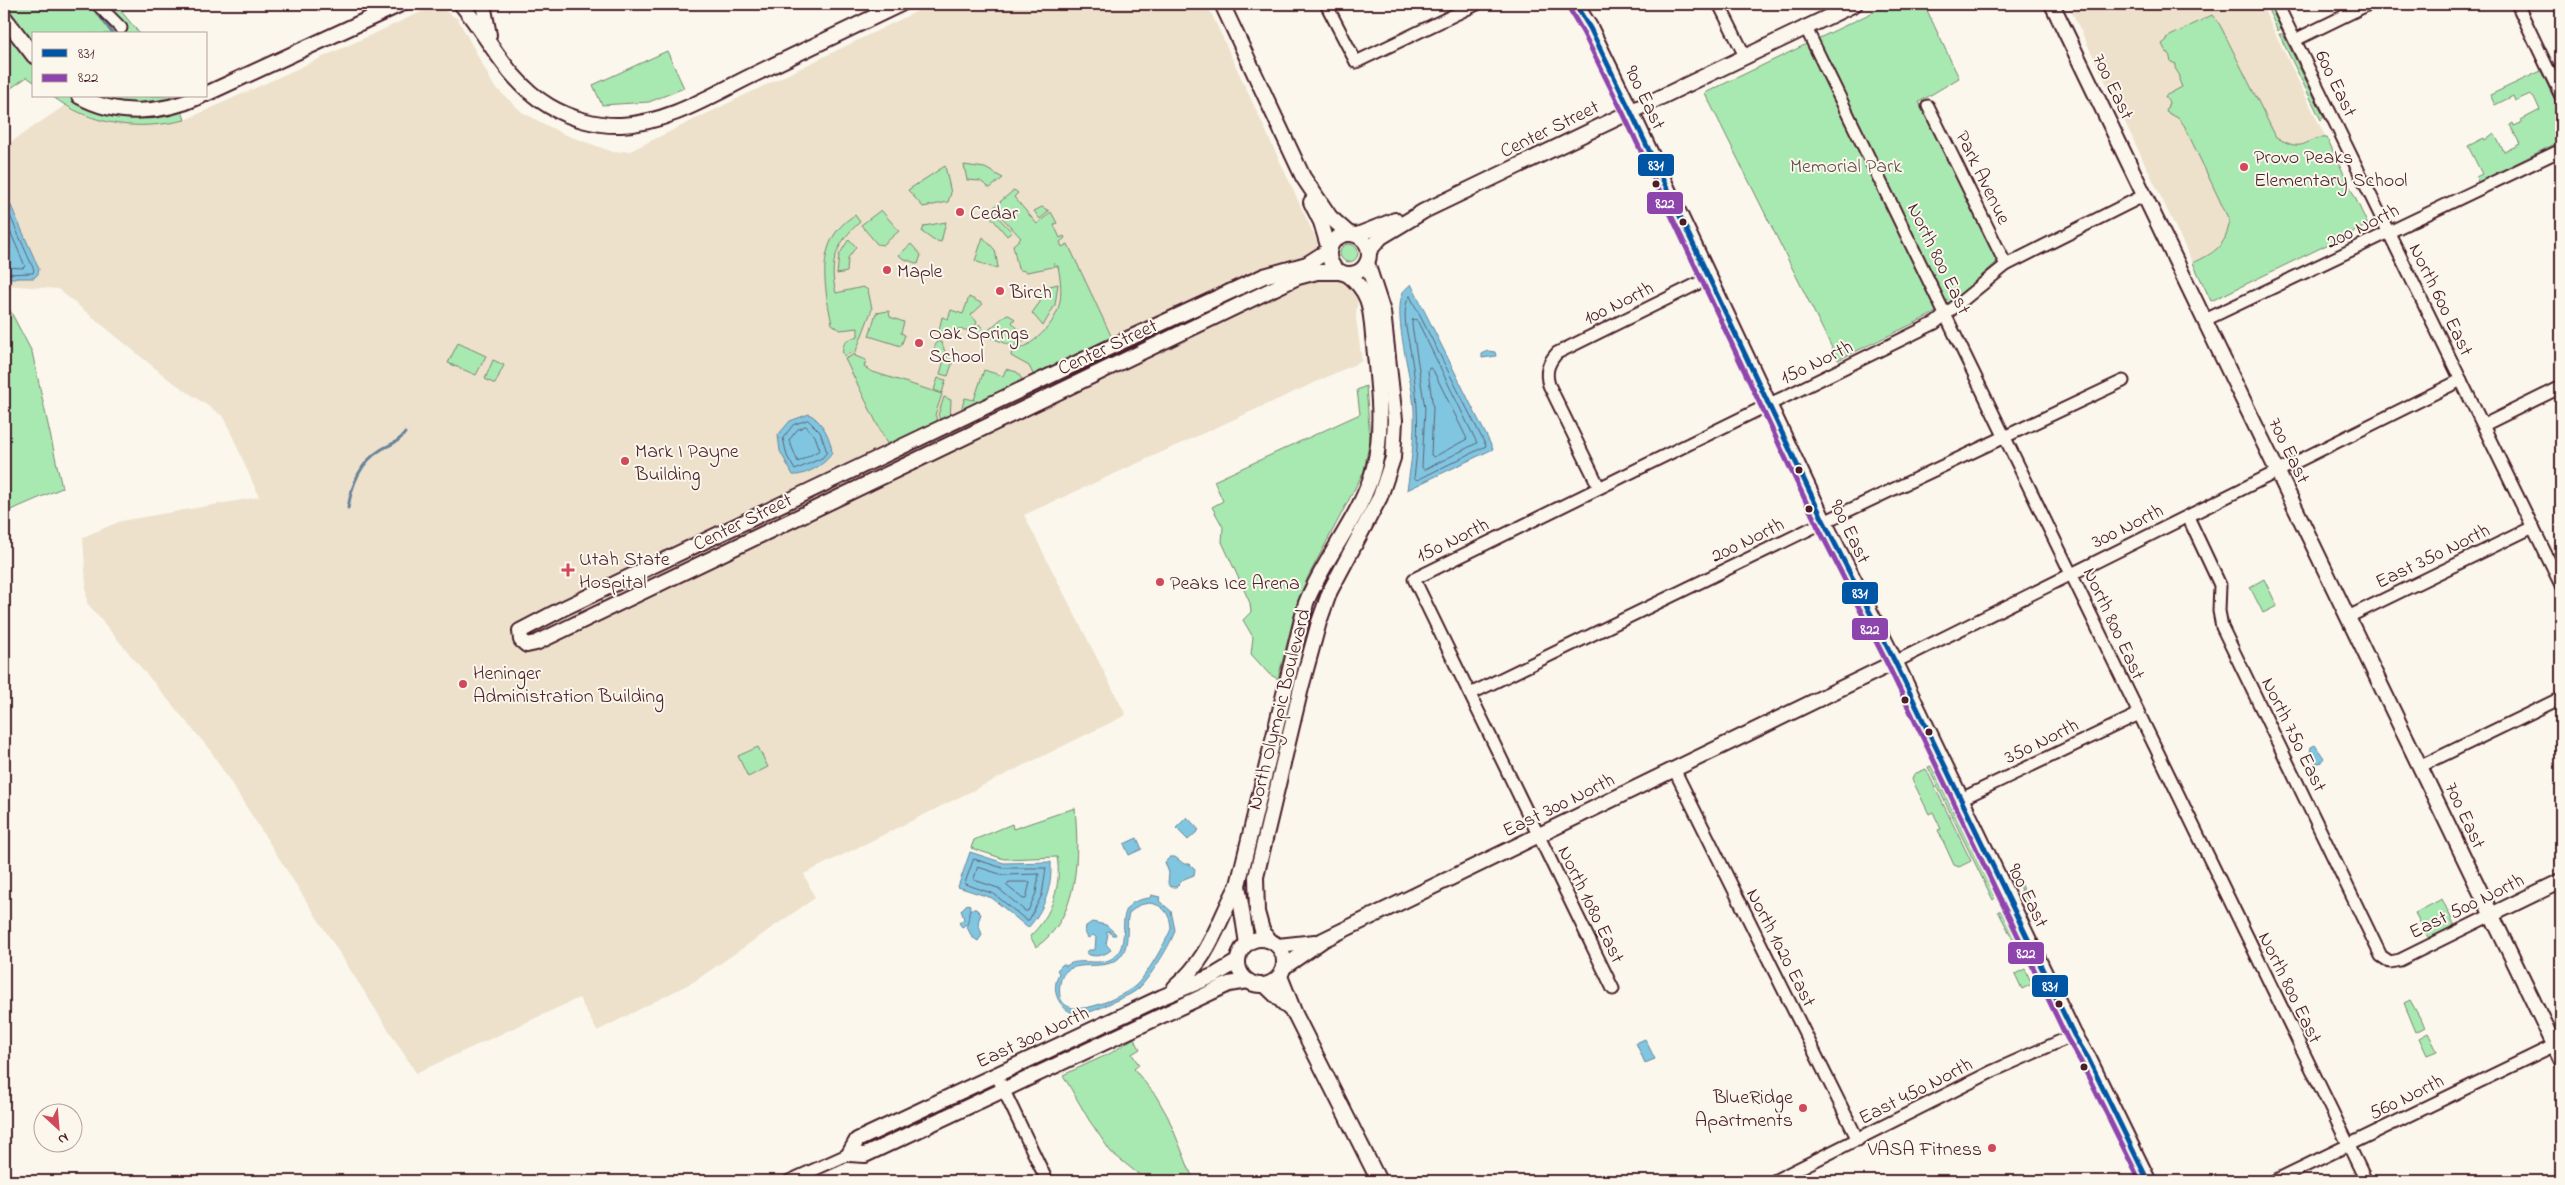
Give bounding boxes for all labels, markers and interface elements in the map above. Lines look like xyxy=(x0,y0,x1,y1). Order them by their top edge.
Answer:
legend xyxy=(32,32,208,98)
text: 831 xyxy=(78,43,95,65)
street label: 600 East xyxy=(2306,46,2363,123)
street label: 700 East xyxy=(2083,49,2140,125)
street label: 900 East xyxy=(1616,61,1672,135)
text: 822 xyxy=(78,67,99,89)
street label: Center Street xyxy=(1496,94,1605,167)
street label: Park Avenue xyxy=(1947,126,2017,230)
place label: Provo Peaks Elementary School xyxy=(2254,144,2407,196)
line badge: 831 xyxy=(1637,153,1675,177)
park label: Memorial Park xyxy=(1790,153,1902,182)
text: 831 xyxy=(1647,156,1664,177)
marker: Provo Peaks Elementary School xyxy=(2238,161,2250,173)
unlabelled marker xyxy=(1651,179,1661,189)
line badge: 822 xyxy=(1646,191,1684,215)
text: 822 xyxy=(1654,194,1675,215)
street label: 200 North xyxy=(2321,197,2405,257)
street label: North 800 East xyxy=(1898,198,1977,320)
place label: Cedar xyxy=(970,200,1019,229)
marker: Cedar xyxy=(954,206,966,218)
unlabelled marker xyxy=(1678,217,1688,227)
street label: North 600 East xyxy=(2400,239,2480,362)
place label: Maple xyxy=(897,258,943,287)
marker: Maple xyxy=(881,264,893,276)
street label: 100 North xyxy=(1579,275,1659,334)
place label: Birch xyxy=(1009,279,1052,308)
marker: Birch xyxy=(994,285,1006,297)
street label: Center Street xyxy=(1053,312,1163,384)
place label: Oak Springs School xyxy=(929,320,1029,372)
street label: 150 North xyxy=(1776,333,1858,393)
marker: Oak Springs School xyxy=(913,337,925,349)
street label: 700 East xyxy=(2259,413,2316,489)
place label: Mark I Payne Building xyxy=(634,438,739,491)
marker: Mark I Payne Building xyxy=(619,455,631,467)
unlabelled marker xyxy=(1794,465,1804,475)
street label: Center Street xyxy=(689,487,798,560)
street label: 900 East xyxy=(1821,495,1877,569)
street label: 300 North xyxy=(2087,497,2169,557)
unlabelled marker xyxy=(1804,504,1814,514)
street label: 150 North xyxy=(1412,511,1494,571)
street label: 200 North xyxy=(1706,511,1790,571)
street label: East 350 North xyxy=(2371,517,2495,598)
place label: Utah State Hospital xyxy=(579,546,670,598)
marker: Utah State Hospital xyxy=(561,563,575,577)
street label: North 800 East xyxy=(2074,563,2152,685)
place label: Peaks Ice Arena xyxy=(1170,570,1300,599)
marker: Peaks Ice Arena xyxy=(1154,576,1166,588)
line badge: 831 xyxy=(1841,581,1879,605)
text: 831 xyxy=(1851,584,1868,605)
street label: North Olympic Boulevard xyxy=(1241,606,1319,813)
line badge: 822 xyxy=(1851,617,1889,641)
text: 822 xyxy=(1859,620,1880,641)
place label: Heninger Administration Building xyxy=(473,660,664,713)
street label: North 750 East xyxy=(2252,673,2333,798)
marker: Heninger Administration Building xyxy=(457,678,469,690)
unlabelled marker xyxy=(1900,695,1910,705)
street label: 350 North xyxy=(2000,712,2084,773)
unlabelled marker xyxy=(1924,727,1934,737)
street label: East 300 North xyxy=(1498,767,1620,846)
street label: 700 East xyxy=(2436,778,2492,854)
street label: North 1080 East xyxy=(1549,842,1631,969)
street label: 900 East xyxy=(1999,859,2055,933)
street label: East 500 North xyxy=(2405,867,2530,948)
street label: North 1020 East xyxy=(1737,884,1822,1013)
street label: North 800 East xyxy=(2249,927,2328,1049)
line badge: 822 xyxy=(2007,941,2045,965)
text: 822 xyxy=(2015,944,2036,965)
line badge: 831 xyxy=(2031,974,2069,998)
text: 831 xyxy=(2041,977,2058,998)
street label: East 300 North xyxy=(972,999,1094,1077)
unlabelled marker xyxy=(2054,999,2064,1009)
street label: East 450 North xyxy=(1854,1051,1978,1133)
unlabelled marker xyxy=(2079,1062,2089,1072)
street label: 560 North xyxy=(2365,1068,2449,1129)
place label: BlueRidge Apartments xyxy=(1695,1084,1793,1136)
north arrow xyxy=(32,1102,82,1152)
marker: BlueRidge Apartments xyxy=(1797,1102,1809,1114)
text: N xyxy=(54,1127,72,1150)
place label: VASA Fitness xyxy=(1867,1136,1982,1165)
marker: VASA Fitness xyxy=(1986,1142,1998,1154)

